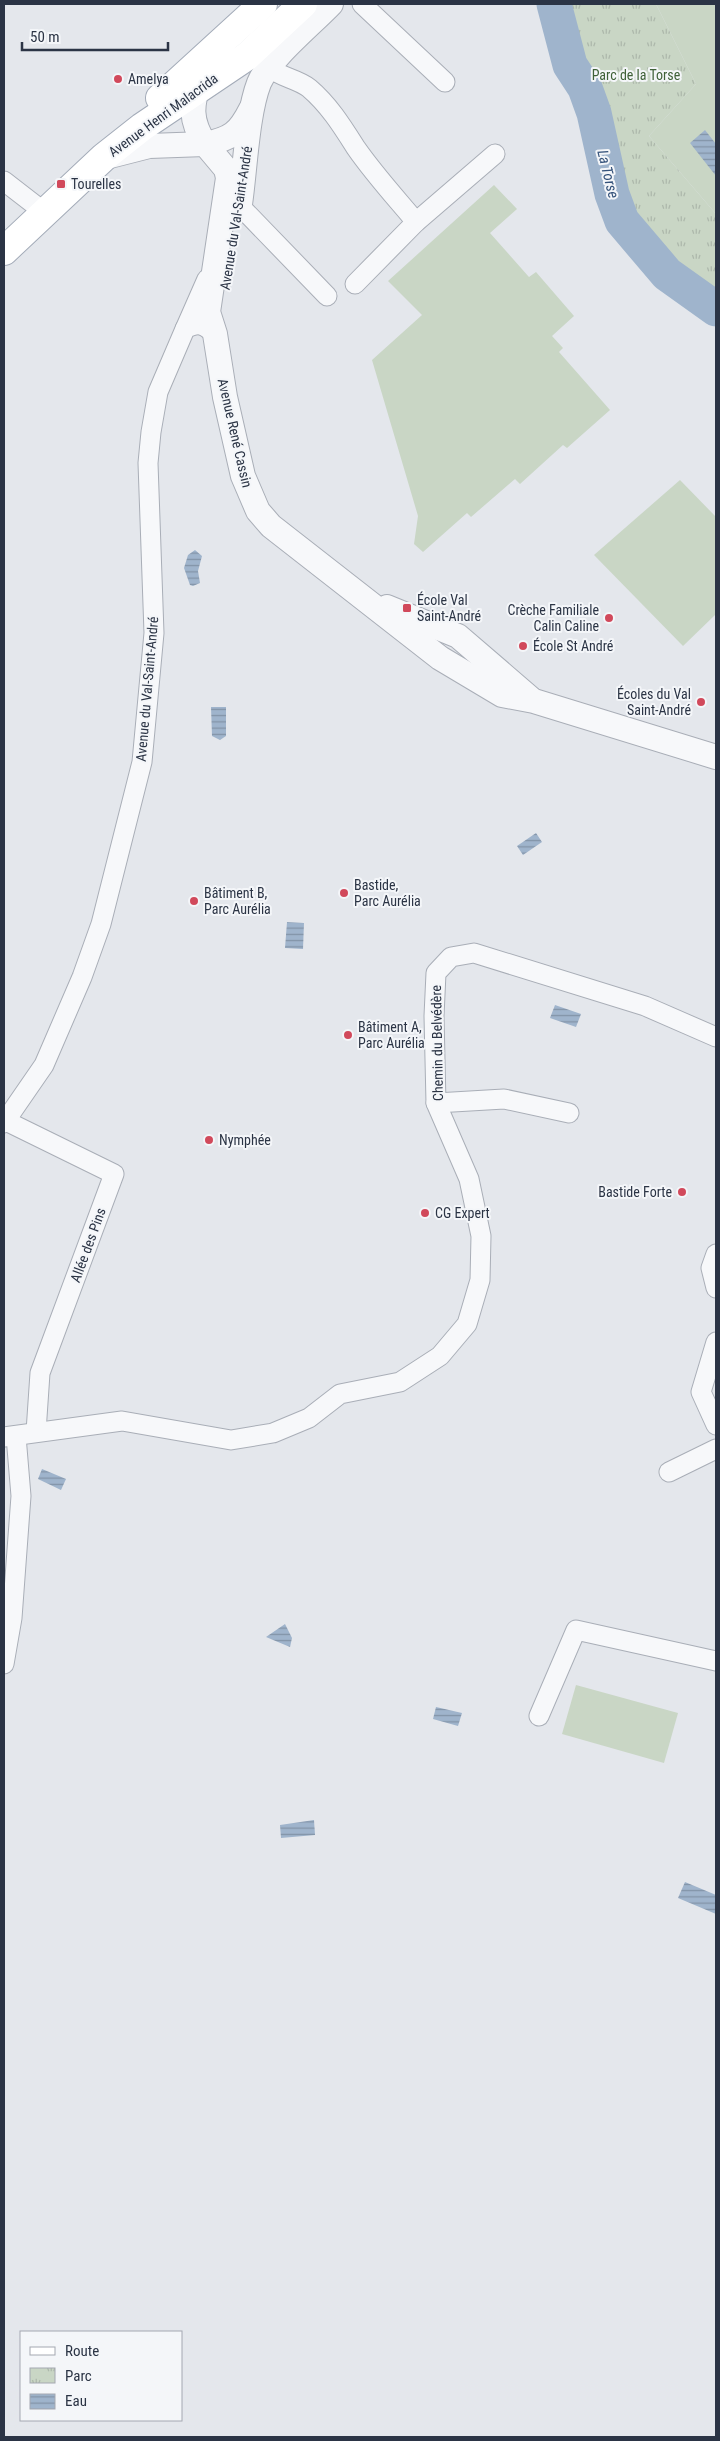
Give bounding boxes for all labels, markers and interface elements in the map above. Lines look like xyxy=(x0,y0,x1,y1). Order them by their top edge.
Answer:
scale bar xyxy=(22,20,169,52)
text: 50 m xyxy=(30,28,60,46)
park label: Parc de la Torse xyxy=(592,67,681,83)
street label: Avenue Henri Malacrida xyxy=(105,70,221,160)
place label: Amelya xyxy=(128,71,169,87)
marker: Amelya xyxy=(112,73,124,85)
street label: Avenue du Val-Saint-André xyxy=(217,144,255,291)
water label: La Torse xyxy=(593,148,623,200)
place label: Tourelles xyxy=(71,176,121,192)
marker: Tourelles xyxy=(55,178,67,190)
street label: Avenue René Cassin xyxy=(215,377,255,489)
place label: École Val Saint-André xyxy=(417,591,482,624)
marker: École Val Saint-André xyxy=(401,602,413,614)
place label: Crèche Familiale Calin Caline xyxy=(507,602,599,634)
marker: Crèche Familiale Calin Caline xyxy=(603,612,615,624)
street label: Avenue du Val-Saint-André xyxy=(133,615,161,762)
place label: École St André xyxy=(533,637,614,654)
marker: École St André xyxy=(517,640,529,652)
place label: Écoles du Val Saint-André xyxy=(617,685,691,718)
marker: Écoles du Val Saint-André xyxy=(695,696,707,708)
place label: Bastide, Parc Aurélia xyxy=(354,877,421,909)
place label: Bâtiment B, Parc Aurélia xyxy=(204,885,271,917)
marker: Bastide, Parc Aurélia xyxy=(338,887,350,899)
marker: Bâtiment B, Parc Aurélia xyxy=(188,895,200,907)
street label: Chemin du Belvédère xyxy=(428,984,446,1101)
place label: Bâtiment A, Parc Aurélia xyxy=(358,1019,425,1051)
marker: Bâtiment A, Parc Aurélia xyxy=(342,1029,354,1041)
place label: Nymphée xyxy=(219,1132,271,1148)
marker: Nymphée xyxy=(203,1134,215,1146)
place label: Bastide Forte xyxy=(598,1184,672,1200)
marker: Bastide Forte xyxy=(676,1186,688,1198)
place label: CG Expert xyxy=(435,1205,490,1221)
street label: Allée des Pins xyxy=(67,1206,109,1284)
marker: CG Expert xyxy=(419,1207,431,1219)
legend xyxy=(20,2331,182,2421)
text: Route xyxy=(65,2342,99,2360)
text: Parc xyxy=(65,2367,92,2385)
text: Eau xyxy=(65,2392,87,2410)

